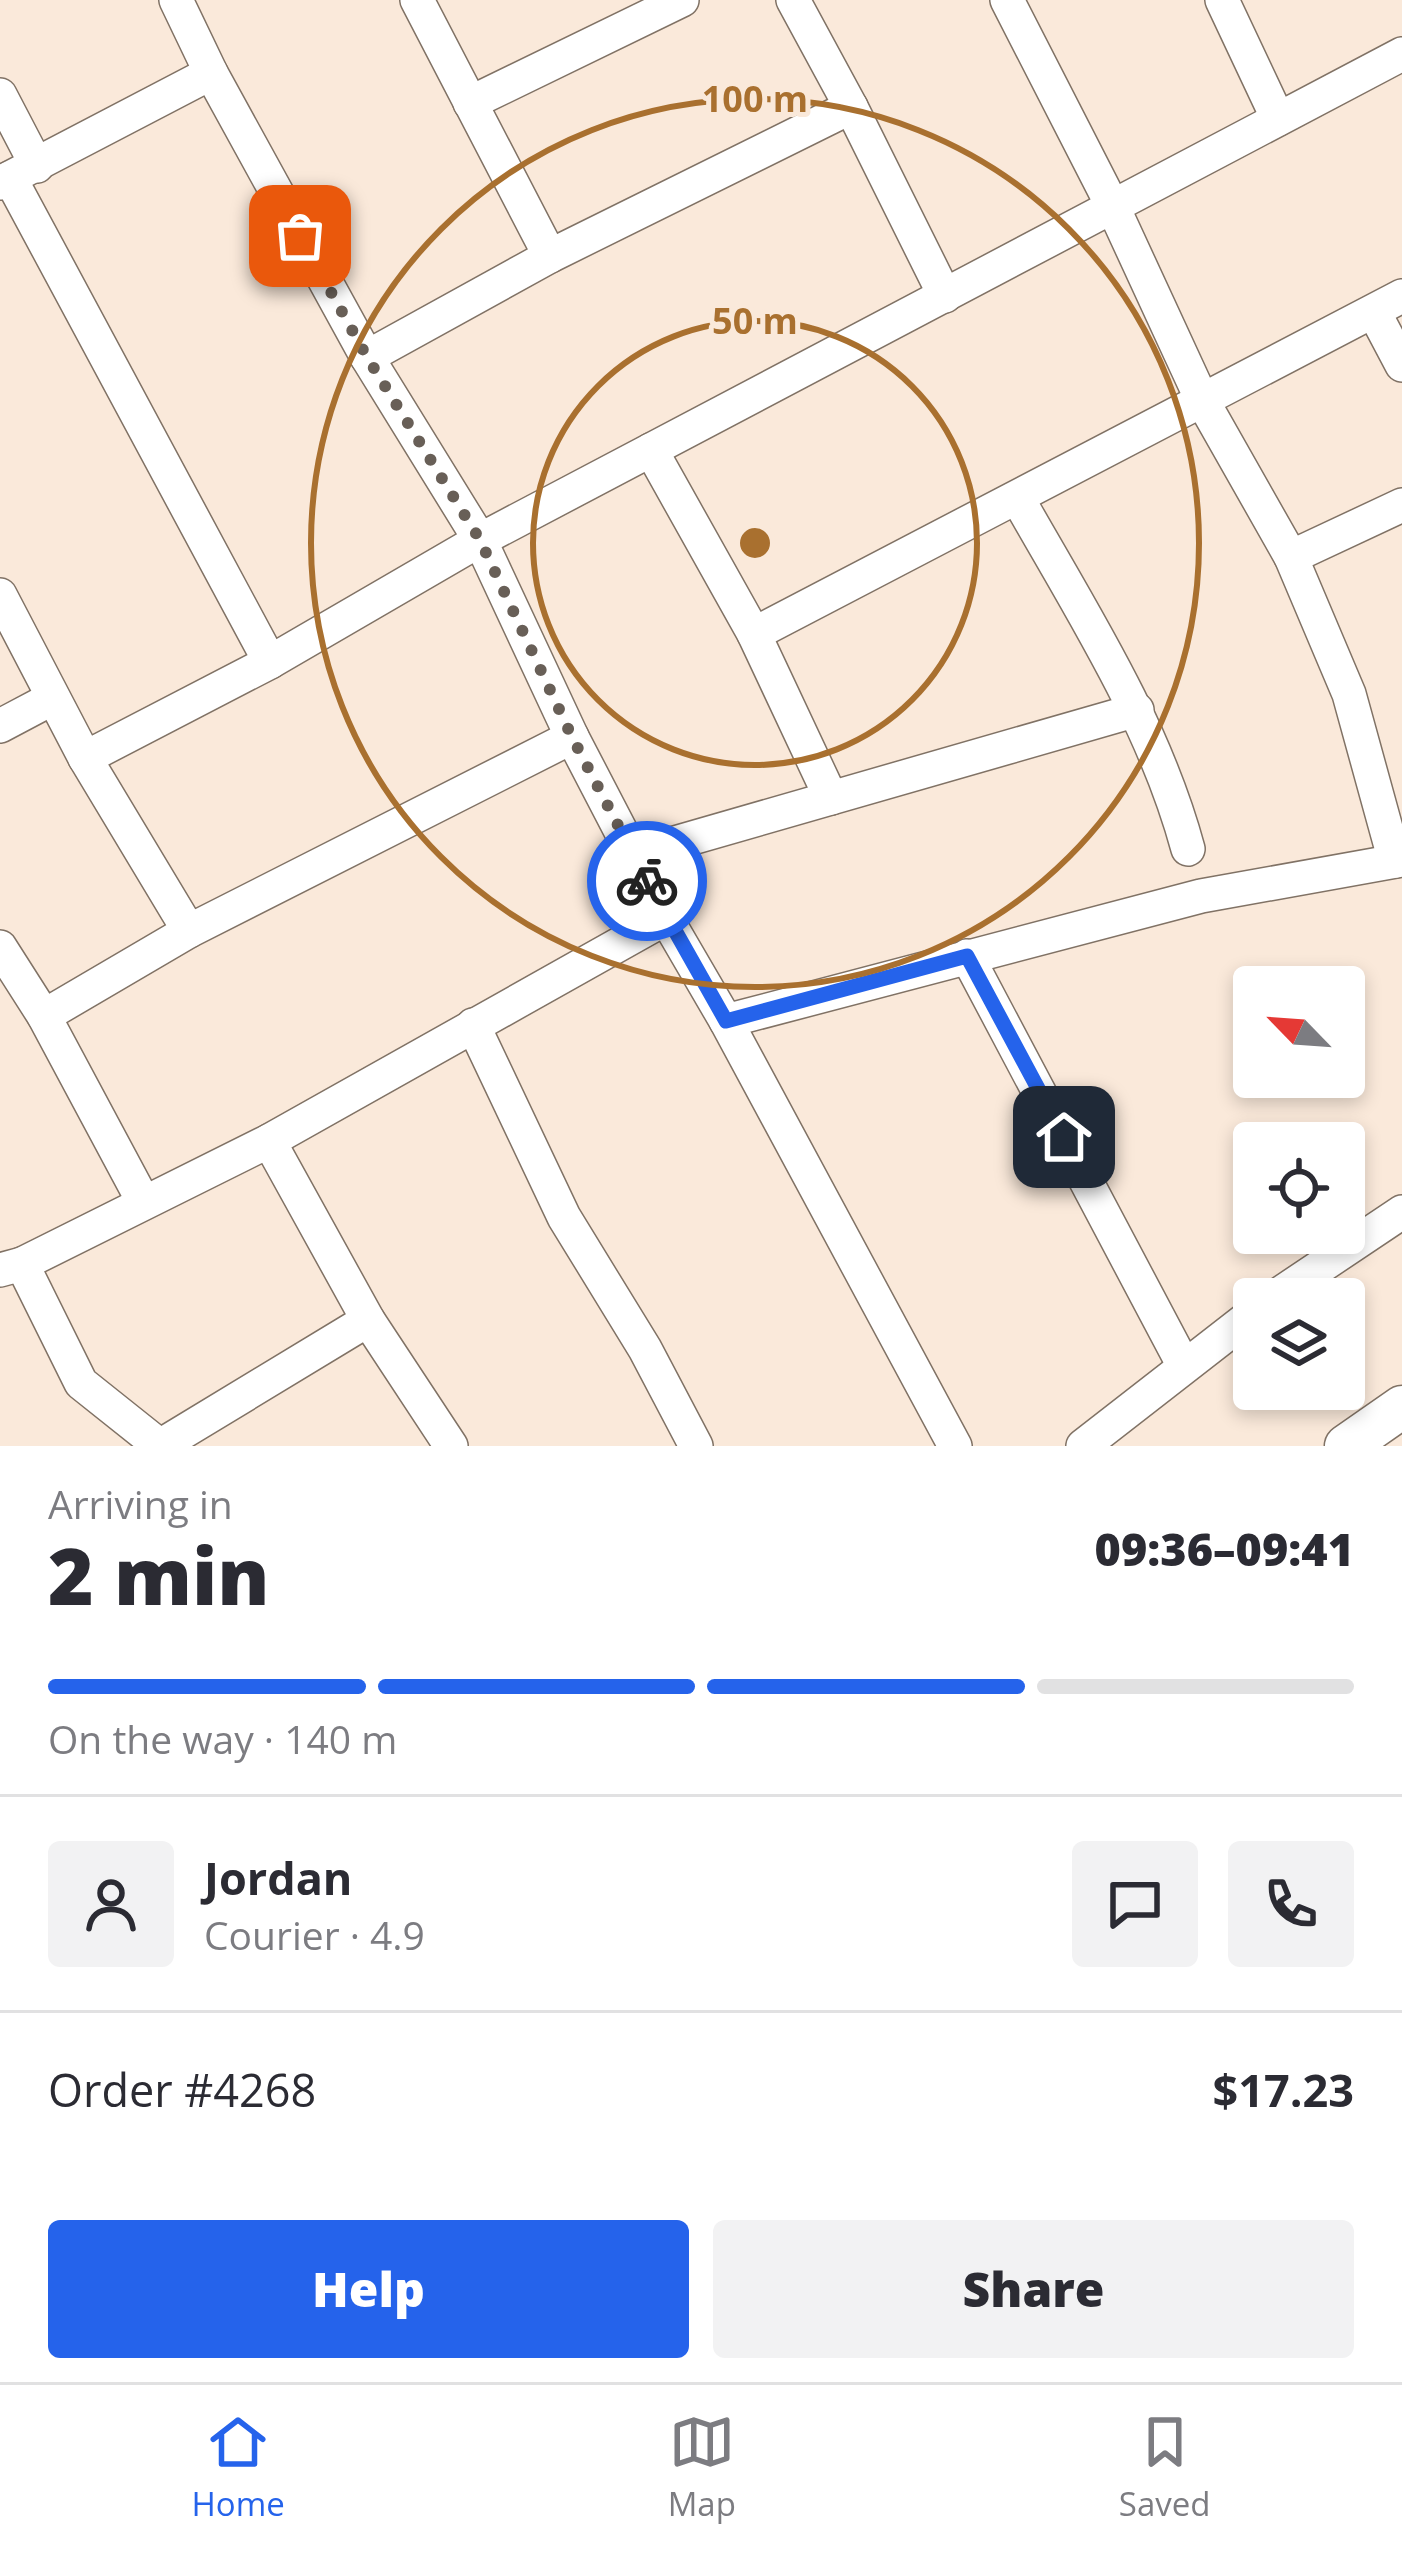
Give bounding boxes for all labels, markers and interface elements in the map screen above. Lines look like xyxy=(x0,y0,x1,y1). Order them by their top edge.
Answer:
text: 100 m xyxy=(702,74,808,123)
pin xyxy=(249,185,351,287)
icon: bag xyxy=(267,203,333,269)
text: 50 m xyxy=(712,296,798,345)
centre of rings xyxy=(734,522,776,564)
courier xyxy=(587,821,707,941)
icon: bike xyxy=(614,848,680,914)
north arrow xyxy=(1233,966,1365,1098)
map controls xyxy=(1233,966,1365,1410)
pin xyxy=(1013,1086,1115,1188)
icon: home xyxy=(1031,1104,1097,1170)
button: locate xyxy=(1233,1122,1365,1254)
button: layers xyxy=(1233,1278,1365,1410)
text: Arriving in xyxy=(48,1477,233,1530)
text: 09:36–09:41 xyxy=(1095,1518,1354,1579)
text: 2 min xyxy=(48,1522,270,1628)
text: On the way · 140 m xyxy=(48,1712,397,1765)
button: person xyxy=(48,1841,174,1967)
button: chat xyxy=(1072,1841,1198,1967)
button: phone xyxy=(1228,1841,1354,1967)
text: Jordan xyxy=(204,1847,352,1908)
text: Courier · 4.9 xyxy=(204,1908,425,1961)
text: Order #4268 xyxy=(48,2059,316,2120)
text: $17.23 xyxy=(1213,2059,1354,2120)
button: Help xyxy=(48,2220,689,2358)
button: Share xyxy=(713,2220,1354,2358)
tab: Home xyxy=(191,2409,285,2526)
tab: Map xyxy=(668,2409,736,2526)
tab: Saved xyxy=(1119,2409,1211,2526)

